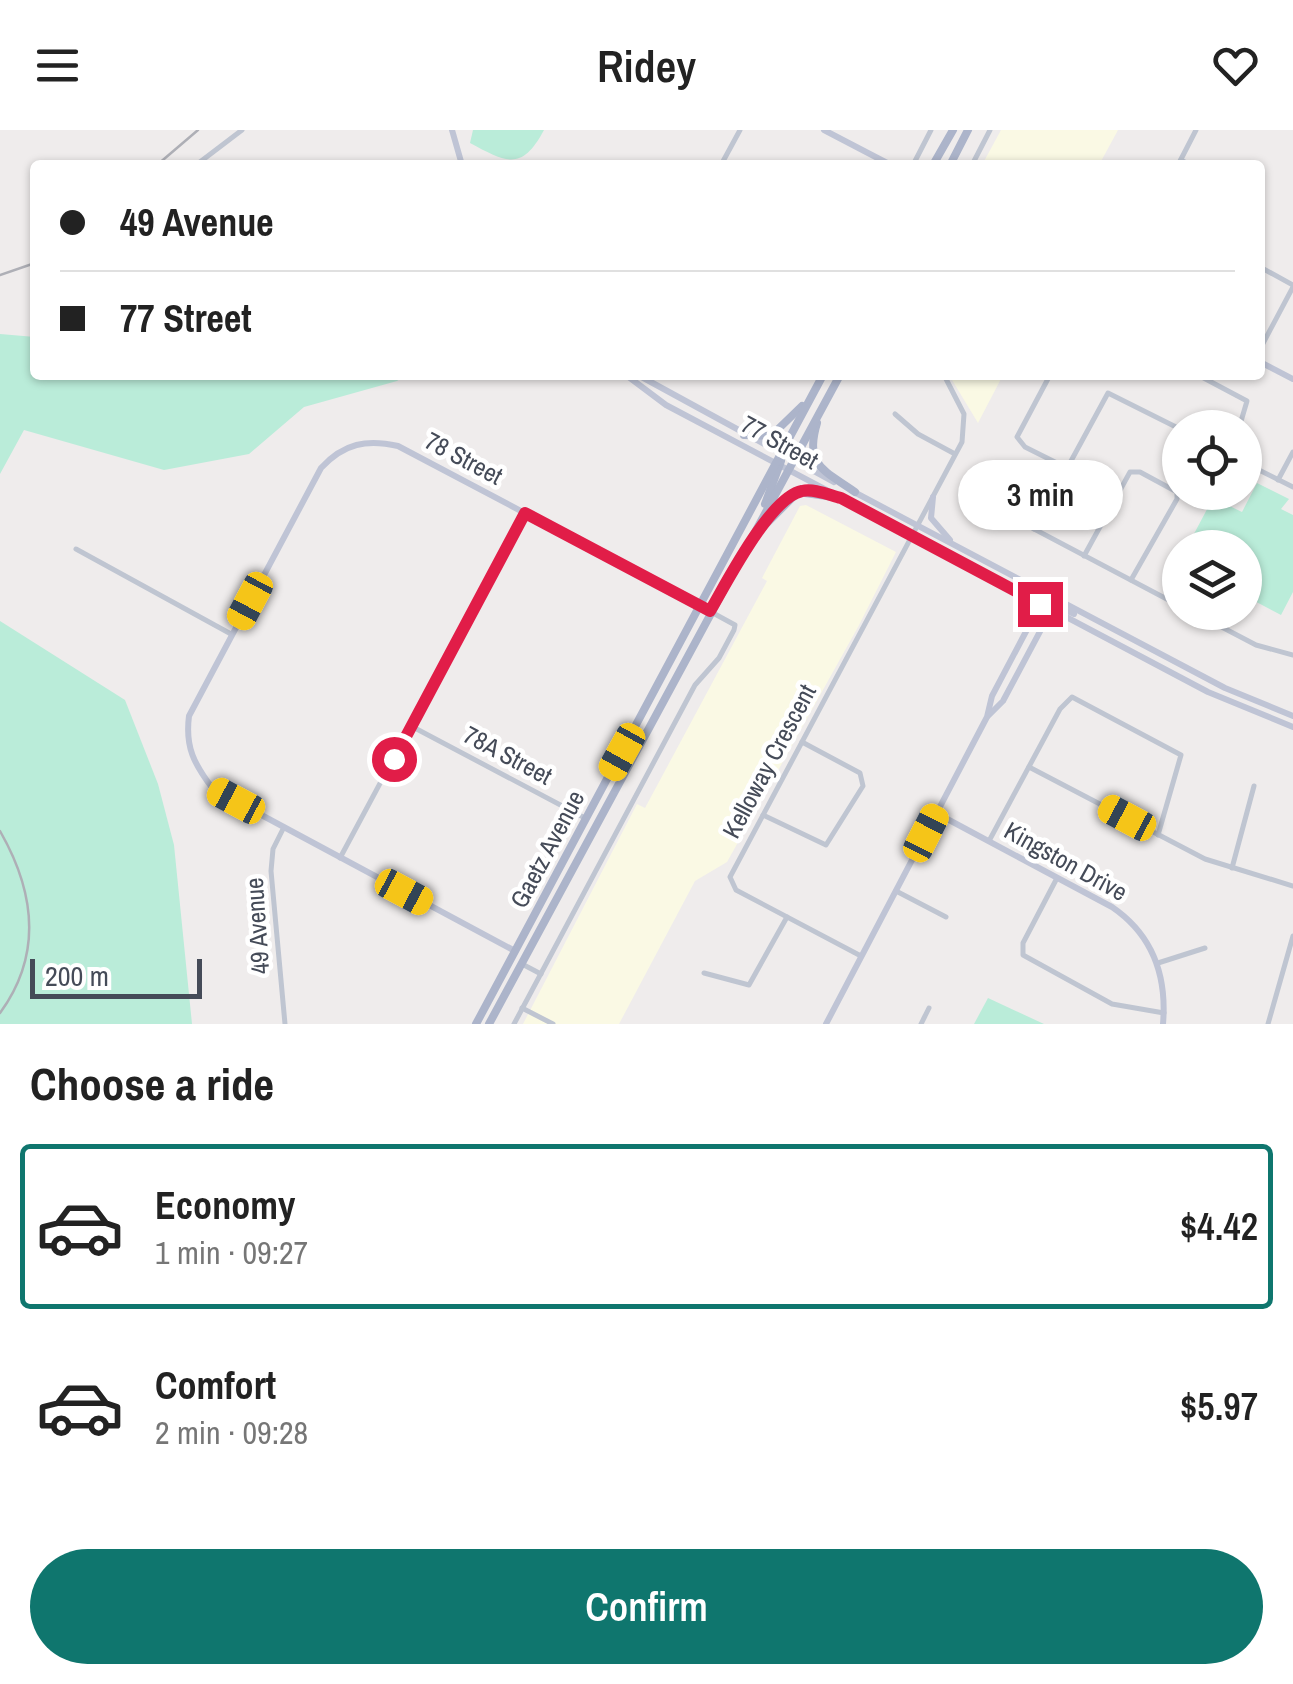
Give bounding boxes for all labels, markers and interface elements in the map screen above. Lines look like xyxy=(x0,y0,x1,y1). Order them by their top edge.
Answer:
text: Ridey xyxy=(597,35,696,96)
icon: menu xyxy=(30,38,85,93)
icon: heart xyxy=(1208,38,1263,93)
text: 49 Avenue xyxy=(120,197,274,248)
text: 77 Street xyxy=(120,293,252,344)
street label: 77 Street xyxy=(735,407,825,477)
map controls xyxy=(1162,410,1262,630)
button: locate xyxy=(1162,410,1262,510)
street label: 78 Street xyxy=(419,423,509,493)
callout: 3 min xyxy=(958,459,1122,529)
text: 3 min xyxy=(1007,473,1074,516)
button: layers xyxy=(1162,530,1262,630)
car xyxy=(223,567,277,635)
route end xyxy=(1018,582,1063,627)
street label: Kelloway Crescent xyxy=(714,678,824,844)
street label: 78A Street xyxy=(458,718,559,793)
car xyxy=(594,718,650,786)
route start xyxy=(372,737,417,782)
car xyxy=(202,774,270,828)
street label: Gaetz Avenue xyxy=(502,784,592,914)
car xyxy=(1093,791,1161,845)
car xyxy=(899,799,953,867)
street label: Kingston Drive xyxy=(998,813,1134,909)
car xyxy=(370,865,438,919)
street label: 49 Avenue xyxy=(237,877,277,975)
scale bar xyxy=(30,954,202,998)
text: 200 m xyxy=(45,957,109,995)
text: Choose a ride xyxy=(30,1053,274,1114)
text: Economy xyxy=(155,1180,295,1231)
icon: car xyxy=(35,1182,125,1272)
text: $4.42 xyxy=(1180,1201,1258,1252)
text: 1 min · 09:27 xyxy=(155,1231,308,1274)
text: Comfort xyxy=(155,1360,276,1411)
icon: car xyxy=(35,1362,125,1452)
text: $5.97 xyxy=(1180,1381,1258,1432)
text: 2 min · 09:28 xyxy=(155,1411,308,1454)
button: Confirm xyxy=(30,1549,1263,1664)

